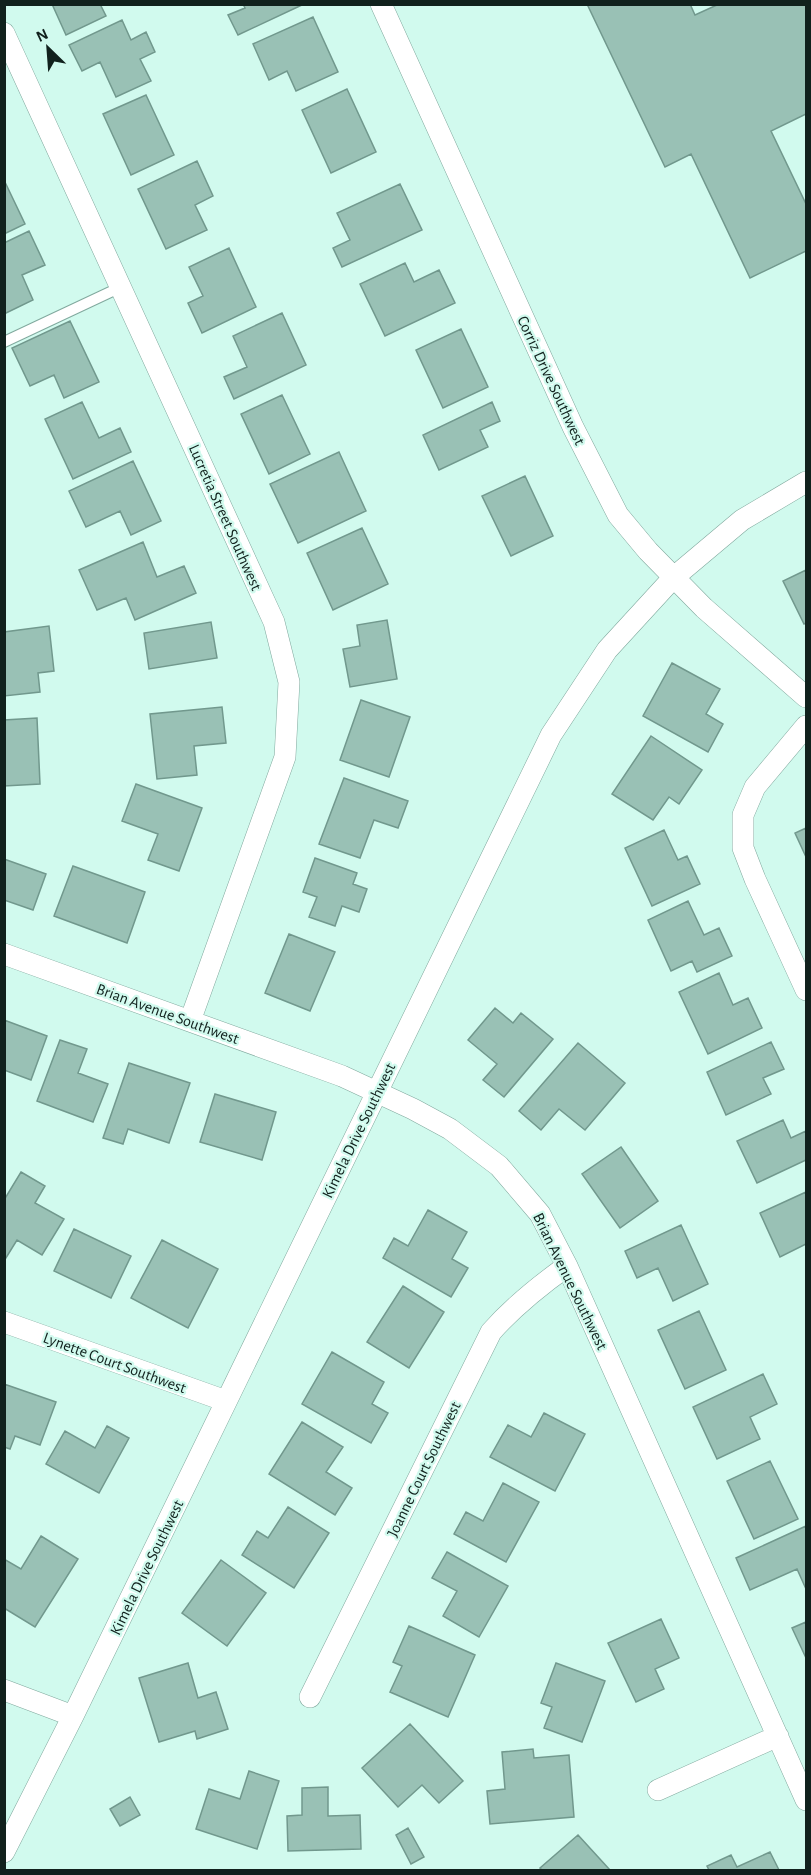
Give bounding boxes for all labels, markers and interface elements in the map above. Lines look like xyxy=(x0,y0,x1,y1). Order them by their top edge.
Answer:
north arrow xyxy=(18,18,78,78)
text: N xyxy=(34,26,51,45)
street label: Corriz Drive Southwest xyxy=(514,313,588,447)
street label: Lucretia Street Southwest xyxy=(186,442,265,593)
street label: Brian Avenue Southwest xyxy=(94,981,241,1047)
street label: Kimela Drive Southwest xyxy=(319,1060,399,1200)
street label: Brian Avenue Southwest xyxy=(530,1210,610,1352)
street label: Lynette Court Southwest xyxy=(41,1330,188,1397)
street label: Joanne Court Southwest xyxy=(384,1399,464,1540)
street label: Kimela Drive Southwest xyxy=(107,1497,187,1637)

